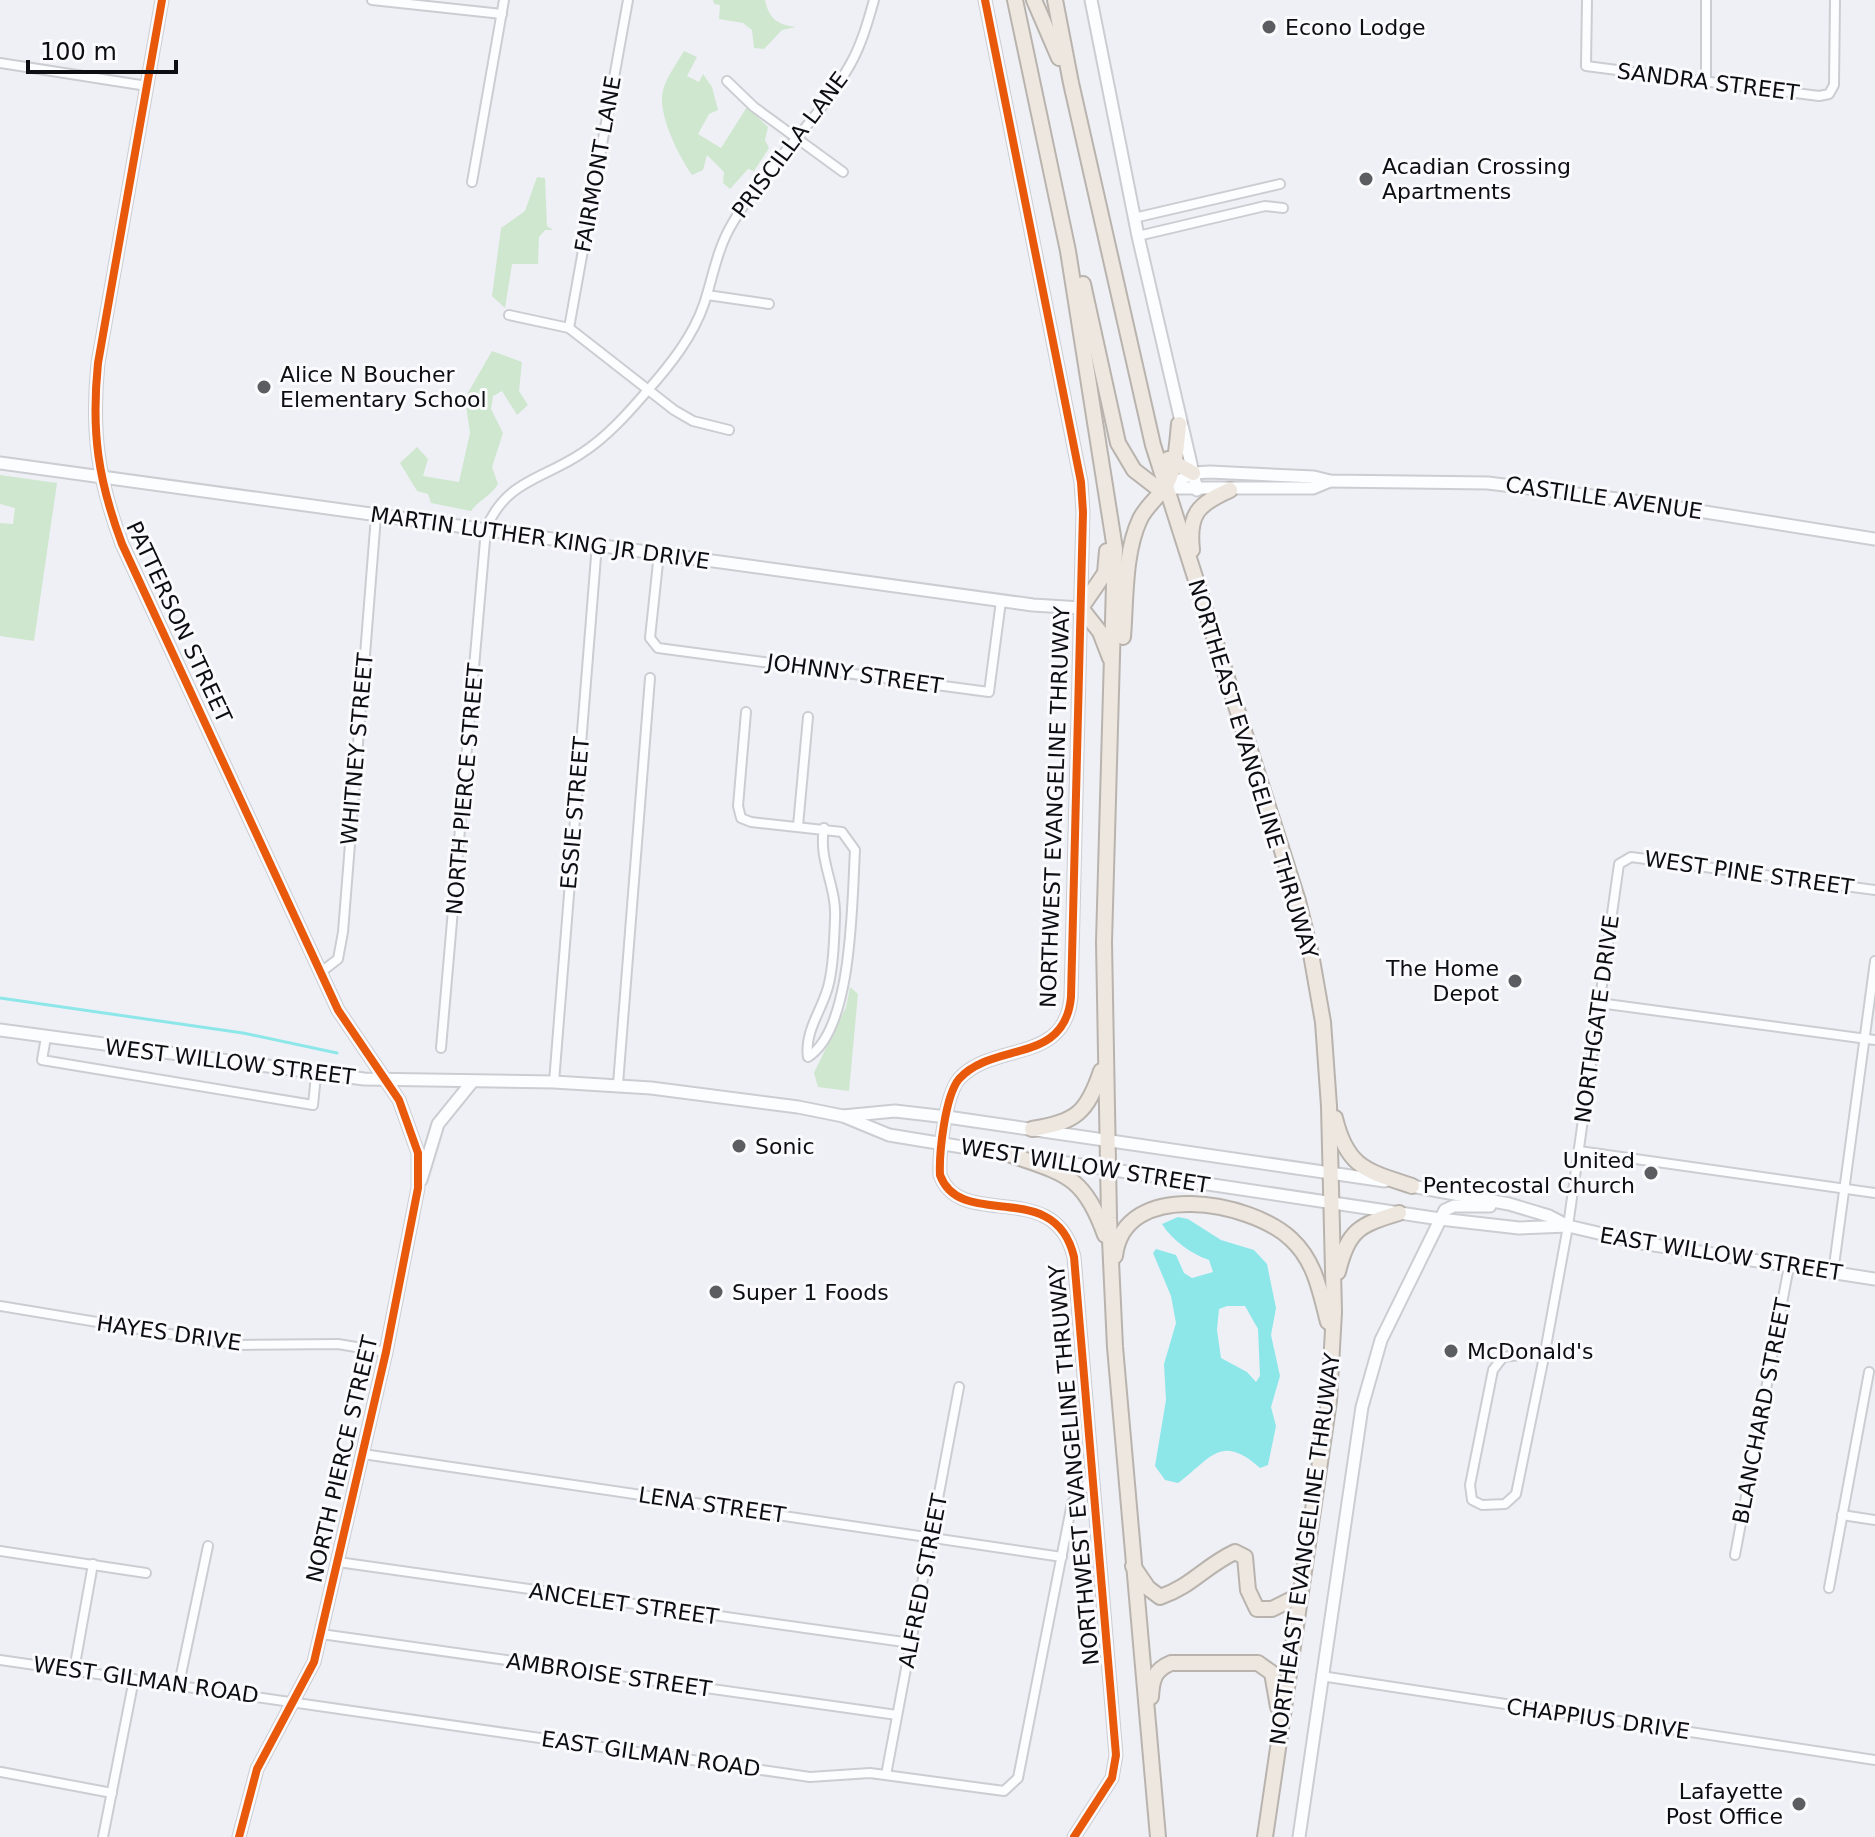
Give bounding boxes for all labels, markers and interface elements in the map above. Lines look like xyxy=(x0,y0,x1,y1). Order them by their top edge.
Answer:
place label: Econo Lodge xyxy=(1285,15,1426,40)
marker: Econo Lodge xyxy=(1260,18,1278,36)
scale bar xyxy=(28,24,176,74)
text: 100 m xyxy=(40,38,117,66)
street label: SANDRA STREET xyxy=(1616,58,1801,106)
street label: PRISCILLA LANE xyxy=(727,67,853,223)
street label: FAIRMONT LANE xyxy=(570,74,626,254)
place label: Acadian Crossing Apartments xyxy=(1382,154,1571,204)
marker: Acadian Crossing Apartments xyxy=(1357,170,1375,188)
place label: Alice N Boucher Elementary School xyxy=(280,362,487,412)
marker: Alice N Boucher Elementary School xyxy=(255,378,273,396)
street label: CASTILLE AVENUE xyxy=(1504,472,1704,524)
street label: MARTIN LUTHER KING JR DRIVE xyxy=(369,502,711,574)
street label: PATTERSON STREET xyxy=(121,517,237,727)
street label: NORTHEAST EVANGELINE THRUWAY xyxy=(1183,576,1323,962)
street label: NORTHWEST EVANGELINE THRUWAY xyxy=(1035,605,1075,1008)
street label: JOHNNY STREET xyxy=(763,649,945,699)
street label: WHITNEY STREET xyxy=(336,651,378,846)
street label: NORTH PIERCE STREET xyxy=(442,662,489,916)
street label: ESSIE STREET xyxy=(556,735,594,890)
street label: WEST PINE STREET xyxy=(1643,846,1856,900)
street label: NORTHGATE DRIVE xyxy=(1570,913,1624,1125)
place label: The Home Depot xyxy=(1385,956,1499,1006)
marker: The Home Depot xyxy=(1506,972,1524,990)
street label: WEST WILLOW STREET xyxy=(103,1034,357,1090)
place label: Sonic xyxy=(755,1134,815,1159)
street label: WEST WILLOW STREET xyxy=(959,1134,1212,1198)
marker: Sonic xyxy=(730,1137,748,1155)
place label: United Pentecostal Church xyxy=(1423,1148,1635,1198)
marker: United Pentecostal Church xyxy=(1642,1164,1660,1182)
street label: EAST WILLOW STREET xyxy=(1598,1222,1845,1286)
street label: NORTHWEST EVANGELINE THRUWAY xyxy=(1044,1263,1104,1666)
place label: Super 1 Foods xyxy=(732,1280,889,1305)
marker: Super 1 Foods xyxy=(707,1283,725,1301)
street label: BLANCHARD STREET xyxy=(1728,1295,1796,1526)
street label: HAYES DRIVE xyxy=(95,1310,243,1356)
street label: NORTH PIERCE STREET xyxy=(301,1333,383,1585)
place label: McDonald's xyxy=(1467,1339,1594,1364)
marker: McDonald's xyxy=(1442,1342,1460,1360)
street label: NORTHEAST EVANGELINE THRUWAY xyxy=(1265,1351,1345,1747)
street label: LENA STREET xyxy=(637,1482,788,1528)
street label: ALFRED STREET xyxy=(894,1491,952,1670)
street label: ANCELET STREET xyxy=(528,1578,721,1630)
street label: AMBROISE STREET xyxy=(505,1648,714,1702)
street label: WEST GILMAN ROAD xyxy=(32,1652,260,1708)
street label: CHAPPIUS DRIVE xyxy=(1505,1694,1691,1744)
street label: EAST GILMAN ROAD xyxy=(540,1726,762,1782)
place label: Lafayette Post Office xyxy=(1666,1779,1783,1829)
marker: Lafayette Post Office xyxy=(1790,1795,1808,1813)

